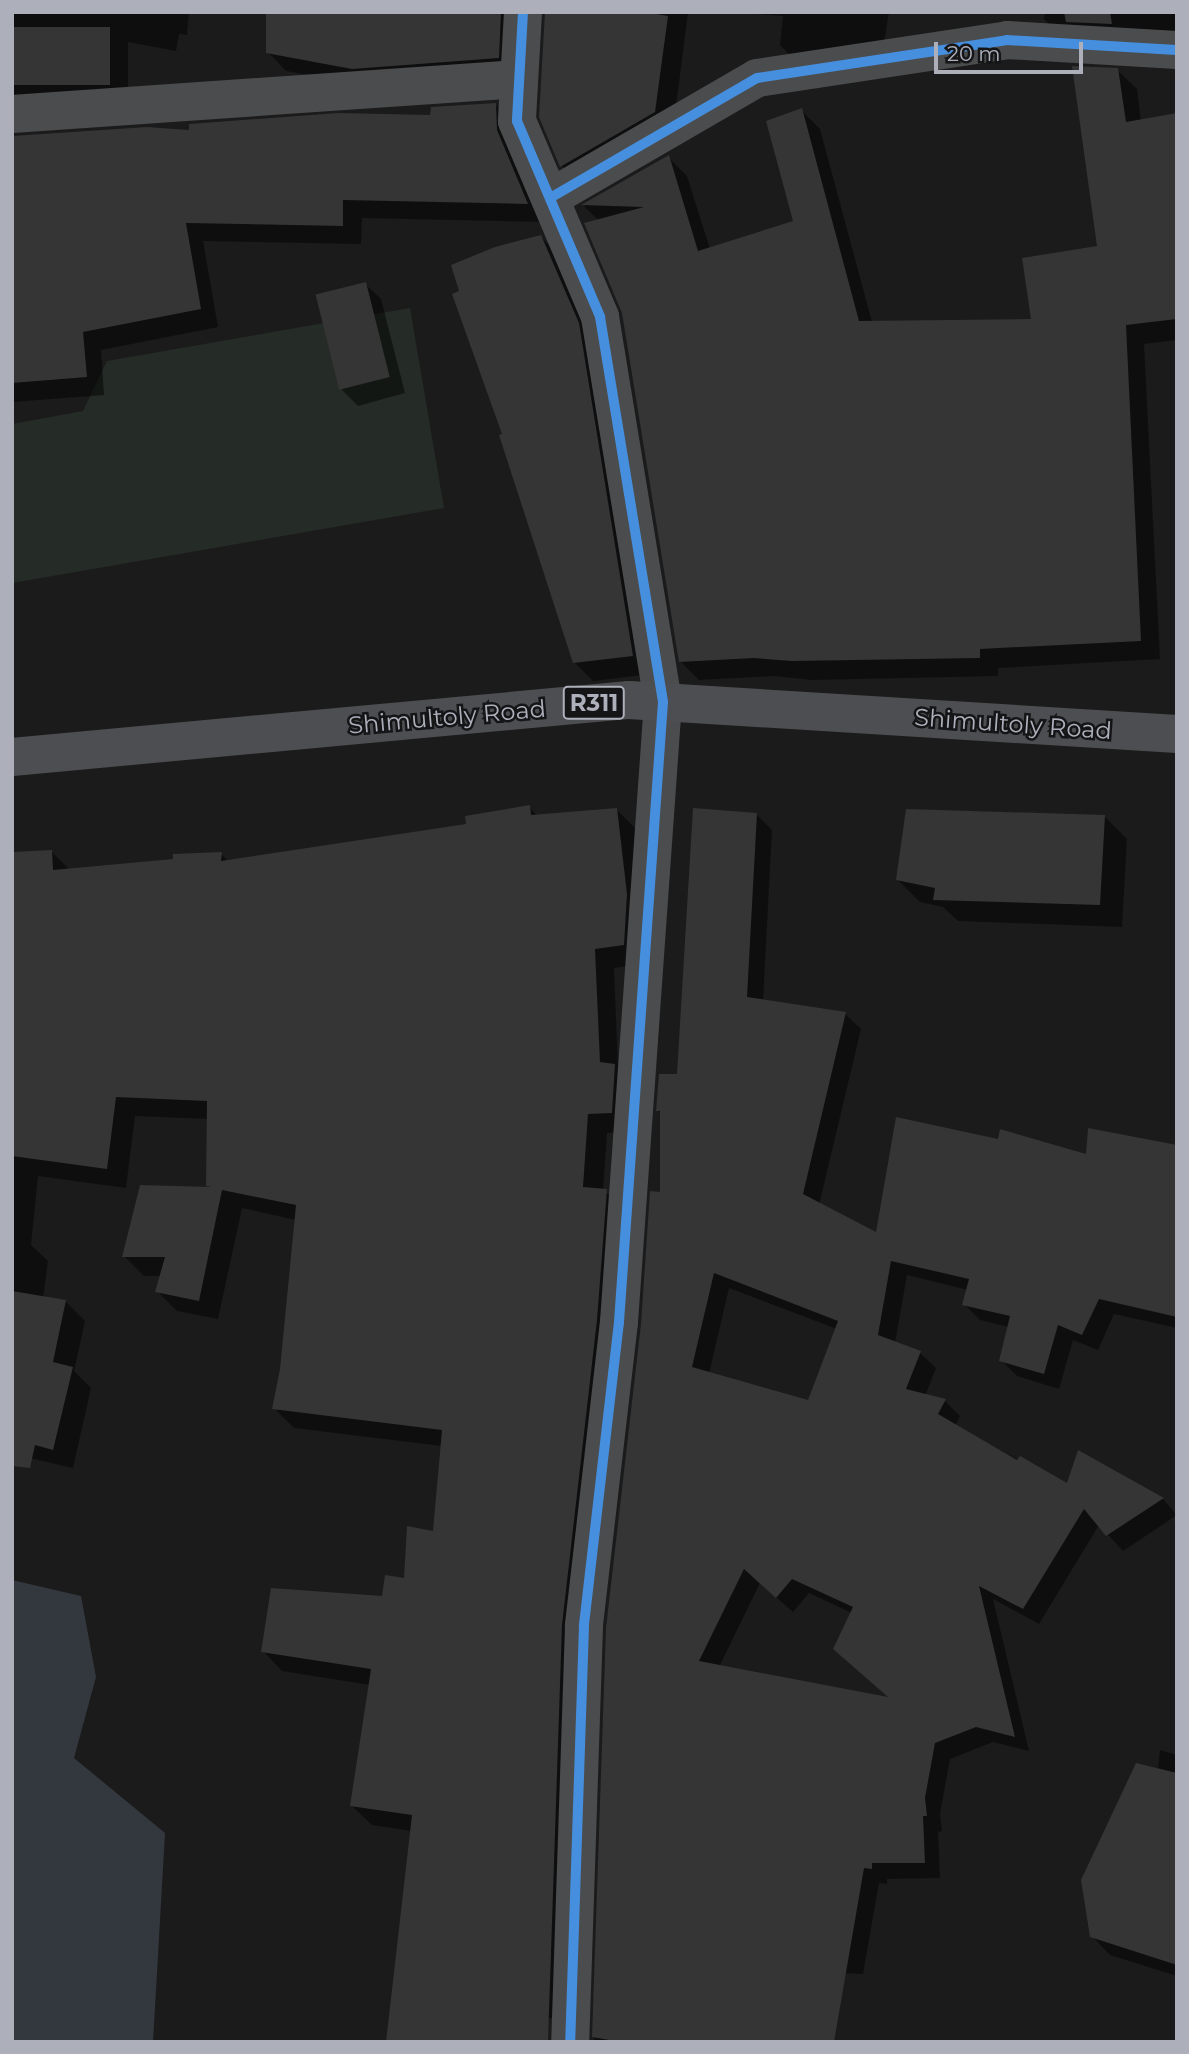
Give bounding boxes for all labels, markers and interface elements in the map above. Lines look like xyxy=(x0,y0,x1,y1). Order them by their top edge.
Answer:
scale bar xyxy=(937,28,1086,72)
text: 20 m xyxy=(947,41,1001,66)
road number: R311 xyxy=(562,684,626,722)
street label: Shimultoly Road xyxy=(347,694,547,740)
street label: Shimultoly Road xyxy=(913,703,1113,745)

